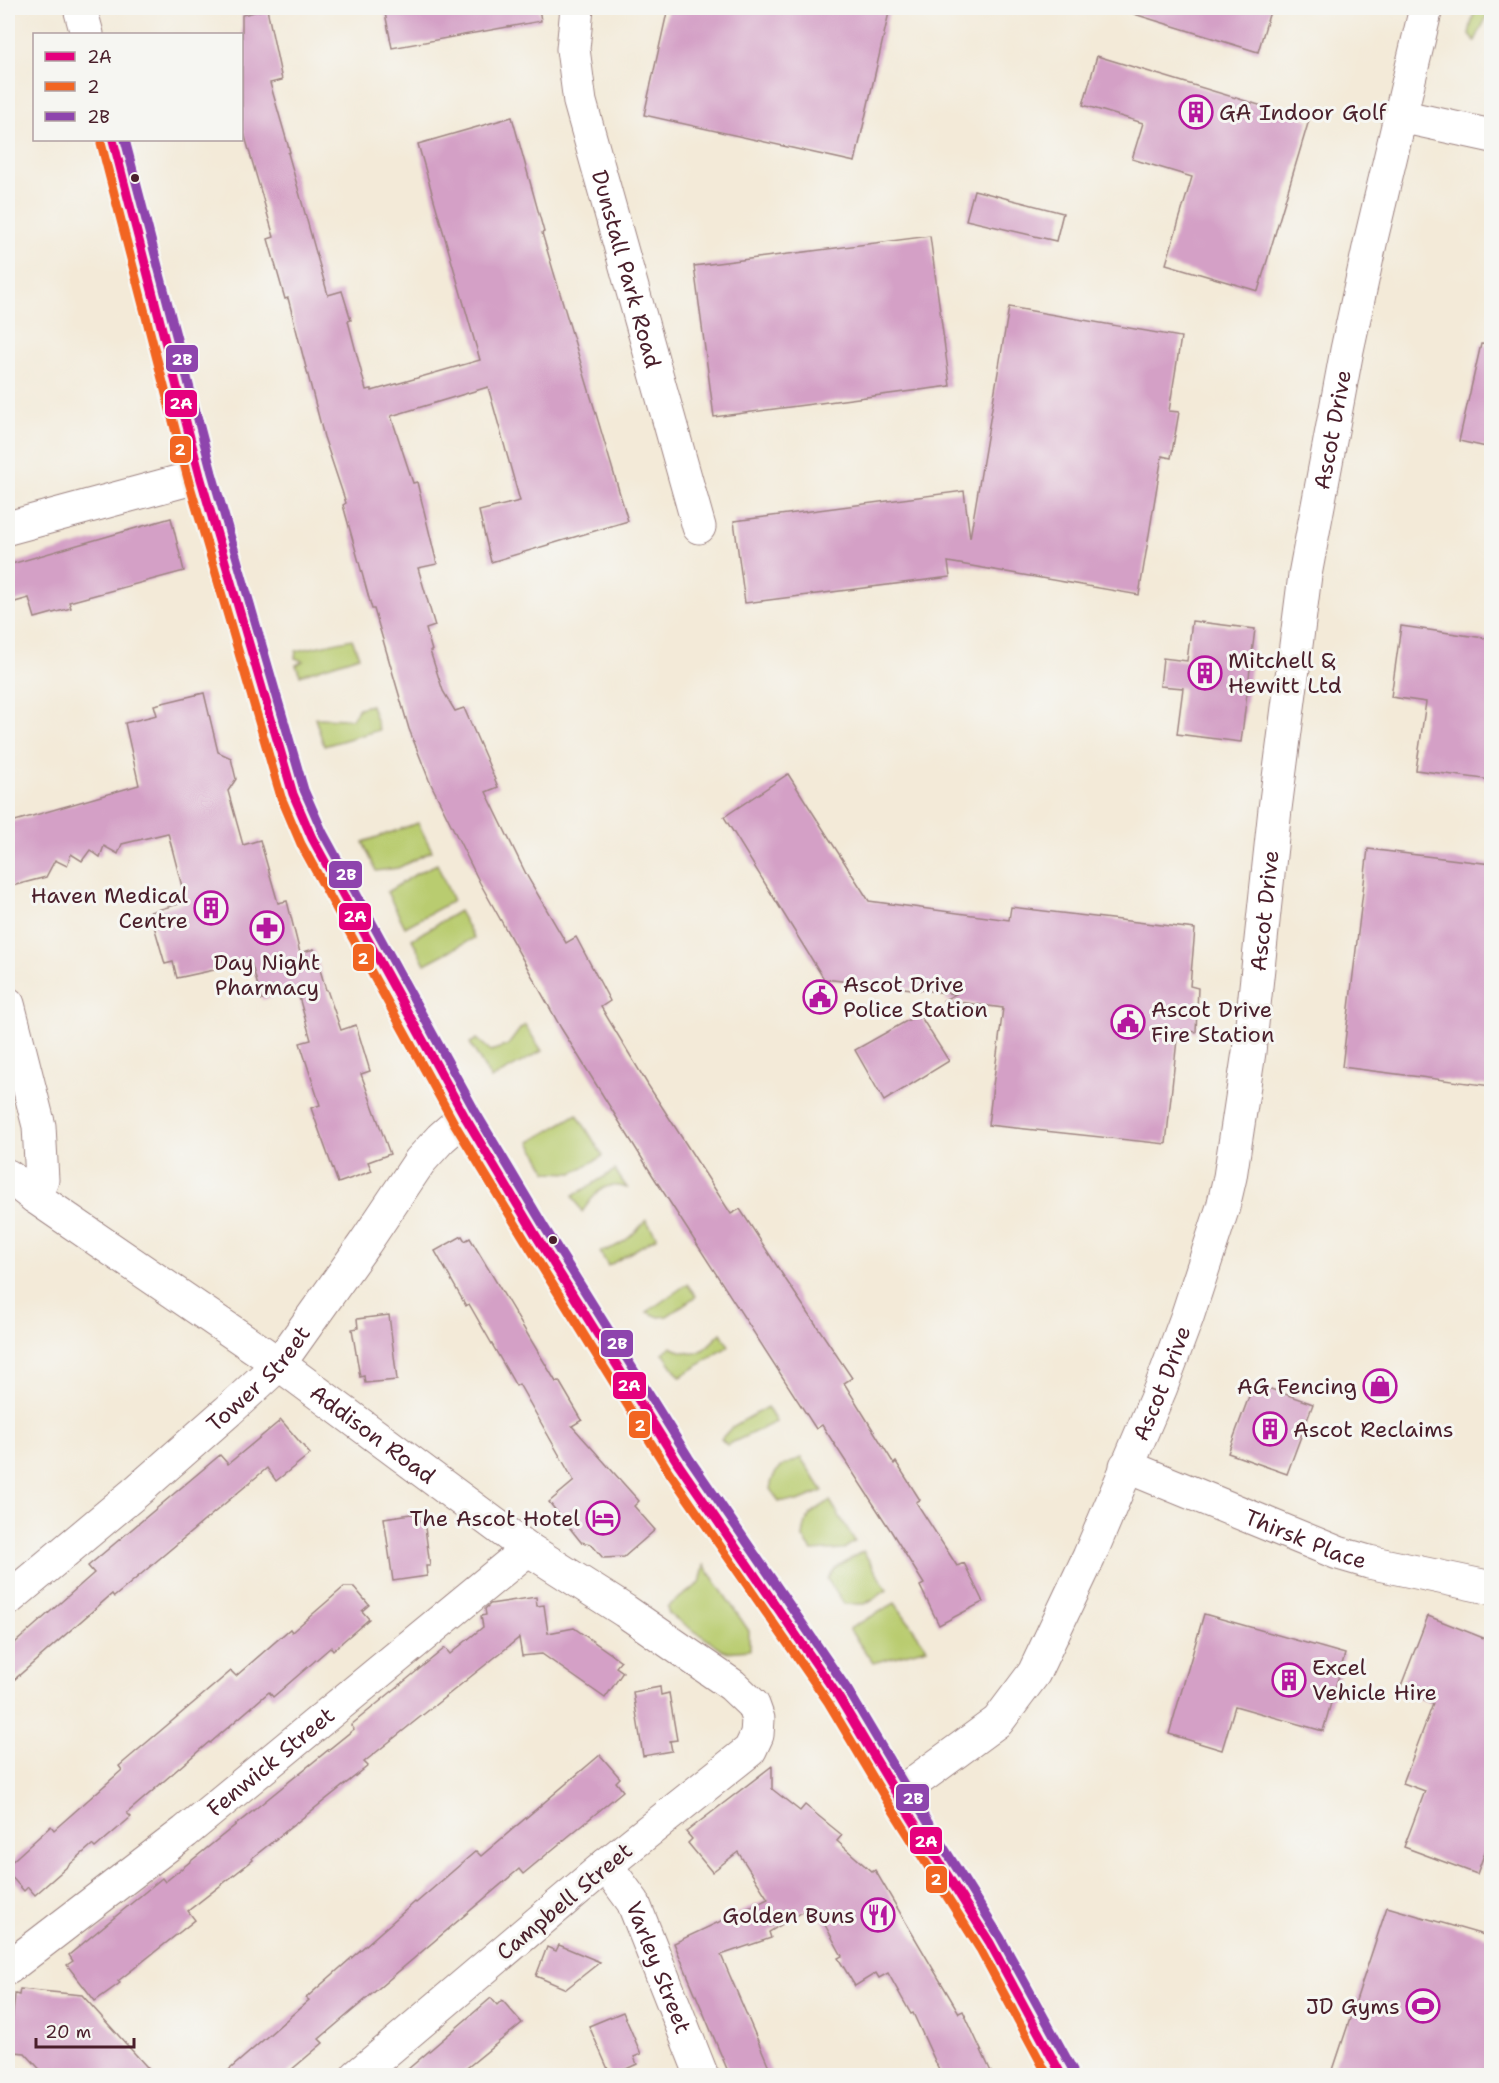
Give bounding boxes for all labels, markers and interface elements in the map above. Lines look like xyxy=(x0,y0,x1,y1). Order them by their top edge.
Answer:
legend xyxy=(33,33,243,141)
text: 2A xyxy=(87,45,112,69)
text: 2 xyxy=(87,75,100,99)
building icon: GA Indoor Golf xyxy=(1178,94,1214,130)
place label: GA Indoor Golf xyxy=(1219,98,1388,127)
text: 2B xyxy=(87,105,110,129)
street label: Dunstall Park Road xyxy=(585,167,668,371)
unlabelled marker xyxy=(129,172,141,184)
line badge: 2B xyxy=(165,344,199,373)
text: 2B xyxy=(172,349,192,370)
street label: Ascot Drive xyxy=(1307,367,1358,492)
line badge: 2A xyxy=(164,389,198,418)
text: 2A xyxy=(169,393,193,414)
line badge: 2 xyxy=(169,435,192,464)
text: 2 xyxy=(174,439,186,460)
place label: Mitchell & Hewitt Ltd xyxy=(1228,646,1342,700)
building icon: Mitchell & Hewitt Ltd xyxy=(1187,655,1223,691)
street label: Ascot Drive xyxy=(1244,849,1285,973)
line badge: 2B xyxy=(328,860,363,889)
text: 2B xyxy=(336,864,356,885)
place label: Haven Medical Centre xyxy=(31,881,188,935)
building icon: Haven Medical Centre xyxy=(193,890,229,926)
line badge: 2A xyxy=(338,902,372,931)
text: 2A xyxy=(343,906,367,927)
pharmacy icon: Day Night Pharmacy xyxy=(249,910,285,946)
line badge: 2 xyxy=(352,943,375,972)
place label: Day Night Pharmacy xyxy=(214,948,320,1002)
text: 2 xyxy=(357,948,369,969)
place label: Ascot Drive Police Station xyxy=(843,970,988,1024)
public building icon: Ascot Drive Police Station xyxy=(802,979,838,1015)
place label: Ascot Drive Fire Station xyxy=(1151,995,1274,1049)
public building icon: Ascot Drive Fire Station xyxy=(1110,1004,1146,1040)
unlabelled marker xyxy=(547,1234,559,1246)
street label: Tower Street xyxy=(201,1320,317,1438)
street label: Ascot Drive xyxy=(1126,1322,1198,1445)
line badge: 2B xyxy=(600,1329,634,1358)
text: 2B xyxy=(607,1333,627,1354)
shop icon: AG Fencing xyxy=(1362,1368,1398,1404)
line badge: 2A xyxy=(612,1371,647,1400)
place label: AG Fencing xyxy=(1237,1372,1357,1401)
text: 2A xyxy=(617,1375,641,1396)
street label: Addison Road xyxy=(304,1378,441,1491)
line badge: 2 xyxy=(628,1410,651,1439)
building icon: Ascot Reclaims xyxy=(1252,1411,1288,1447)
text: 2 xyxy=(634,1415,646,1436)
place label: Ascot Reclaims xyxy=(1293,1415,1454,1444)
hotel icon: The Ascot Hotel xyxy=(585,1500,621,1536)
street label: Thirsk Place xyxy=(1240,1502,1370,1575)
place label: The Ascot Hotel xyxy=(410,1504,580,1533)
place label: Excel Vehicle Hire xyxy=(1312,1653,1437,1707)
building icon: Excel Vehicle Hire xyxy=(1271,1662,1307,1698)
street label: Fenwick Street xyxy=(201,1701,341,1823)
line badge: 2B xyxy=(895,1783,930,1812)
text: 2B xyxy=(903,1788,923,1809)
line badge: 2A xyxy=(909,1826,943,1855)
text: 2A xyxy=(914,1831,938,1852)
street label: Campbell Street xyxy=(490,1836,638,1967)
line badge: 2 xyxy=(925,1865,948,1894)
text: 2 xyxy=(930,1869,942,1890)
street label: Varley Street xyxy=(619,1897,698,2038)
restaurant icon: Golden Buns xyxy=(860,1897,896,1933)
place label: Golden Buns xyxy=(722,1901,855,1930)
sports icon: JD Gyms xyxy=(1405,1988,1441,2024)
place label: JD Gyms xyxy=(1306,1992,1400,2021)
scale bar xyxy=(36,2011,134,2049)
text: 20 m xyxy=(45,2020,91,2044)

